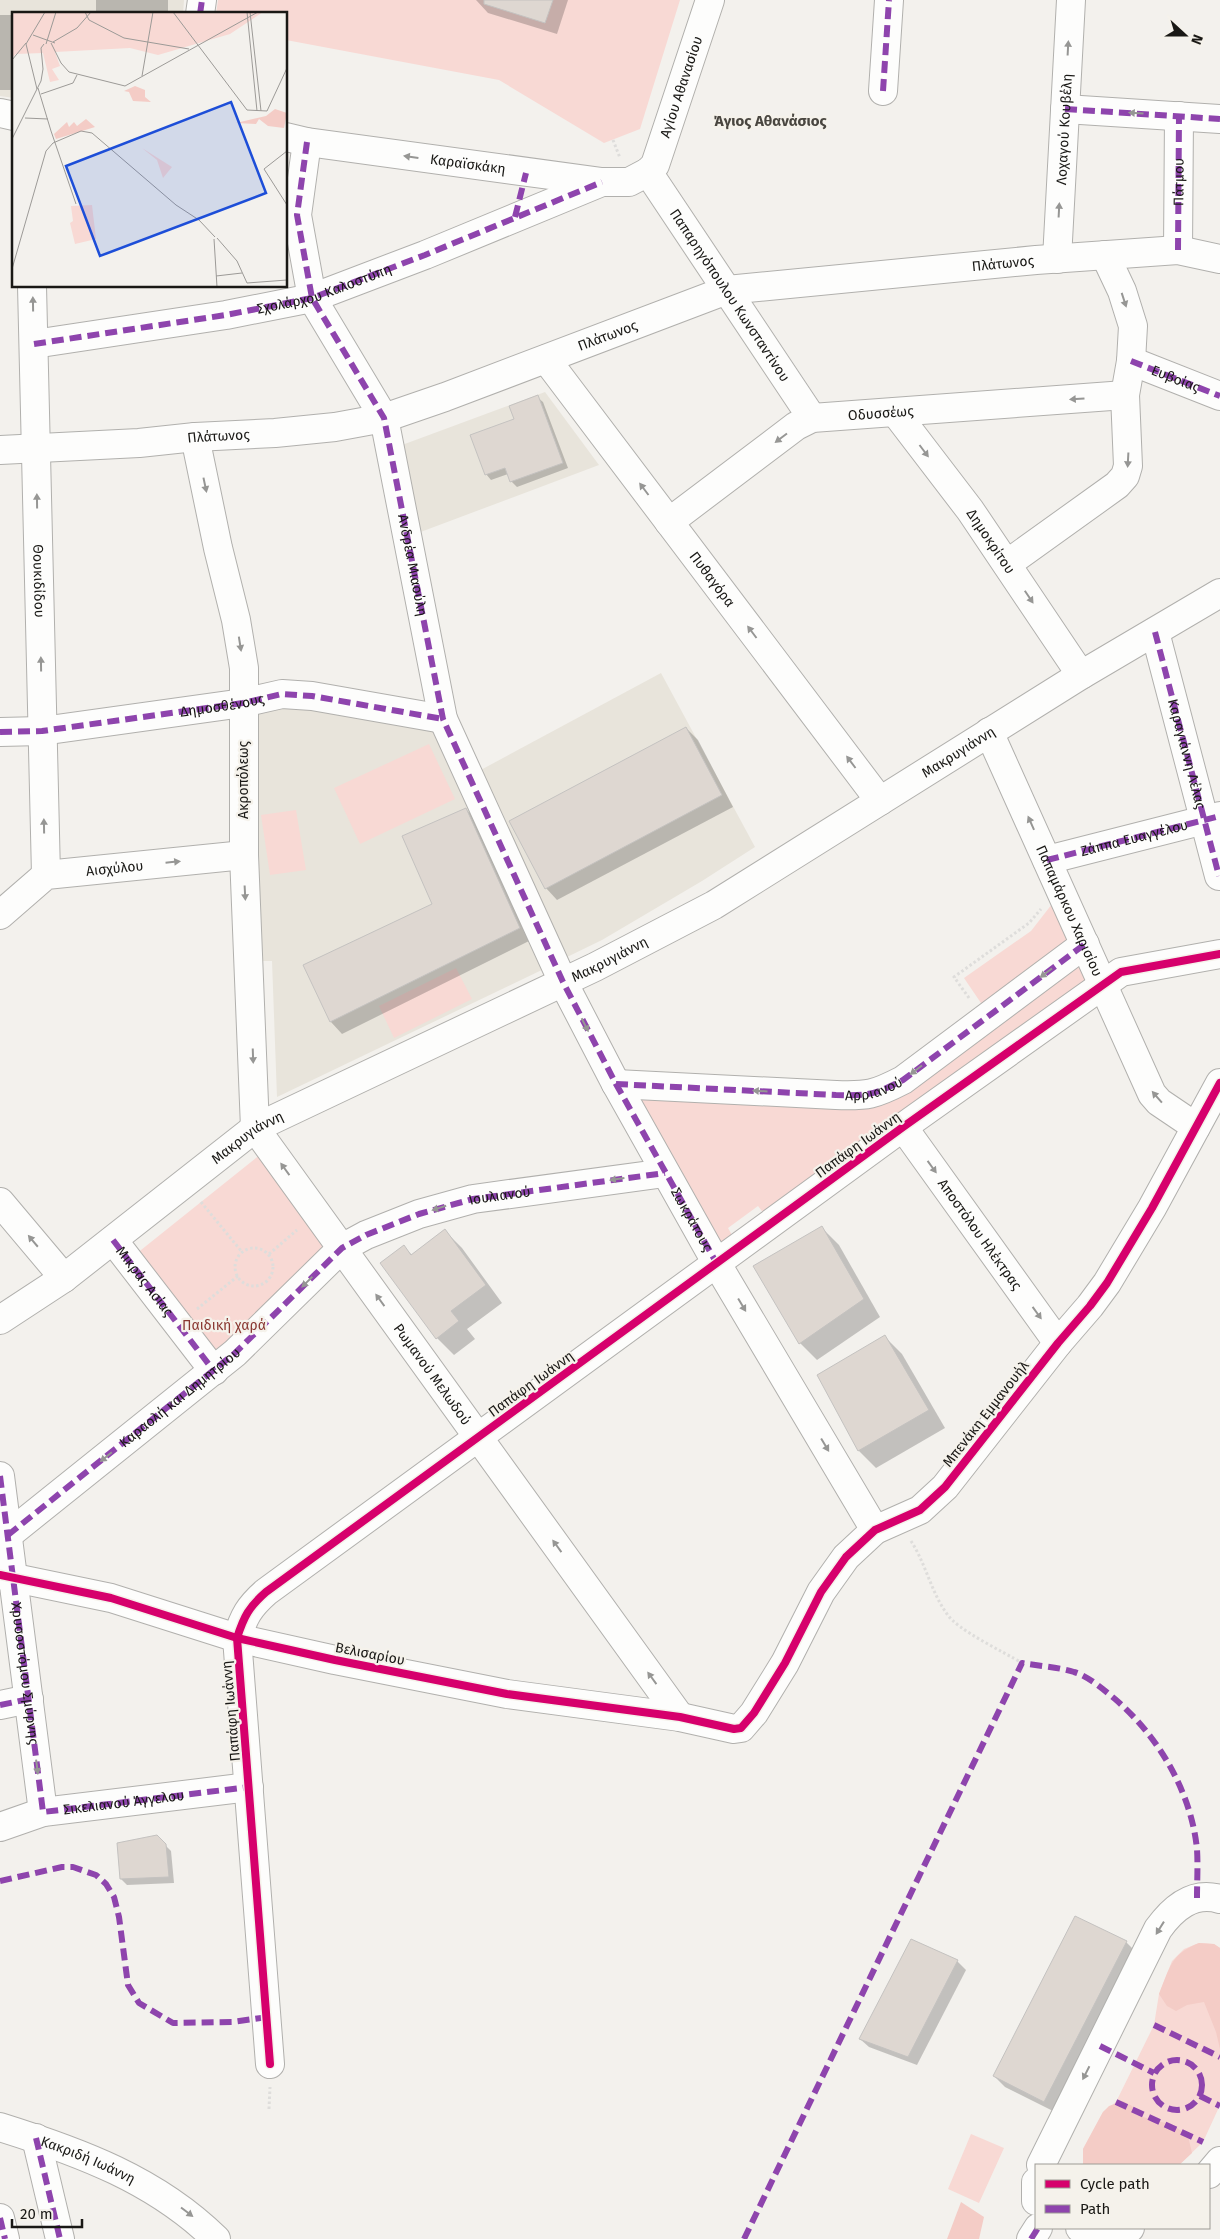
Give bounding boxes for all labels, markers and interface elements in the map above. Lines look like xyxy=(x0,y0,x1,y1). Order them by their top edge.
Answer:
north arrow xyxy=(1160,10,1210,60)
inset map xyxy=(12,12,288,288)
text: N xyxy=(1187,32,1206,47)
street label: Αγίου Αθανασίου xyxy=(656,34,706,140)
one-way arrow xyxy=(1065,39,1073,55)
street label: Λοχαγού Κουβέλη xyxy=(1053,73,1076,185)
one-way arrow xyxy=(1128,109,1144,117)
district label: Άγιος Αθανάσιος xyxy=(713,112,828,130)
street label: Καραϊσκάκη xyxy=(429,150,507,177)
one-way arrow xyxy=(403,152,419,160)
street label: Πάτμου xyxy=(1170,158,1187,206)
one-way arrow xyxy=(1056,202,1064,218)
street label: Παπαρηγόπουλου Κωνσταντίνου xyxy=(666,206,794,385)
street label: Πλάτωνος xyxy=(971,252,1035,275)
street label: Σχολάρχου Καλοστύπη xyxy=(255,260,394,317)
one-way arrow xyxy=(1121,292,1129,307)
one-way arrow xyxy=(29,296,37,312)
street label: Πλάτωνος xyxy=(575,316,640,354)
street label: Ευβoίας xyxy=(1149,361,1203,396)
one-way arrow xyxy=(1068,395,1084,403)
street label: Οδυσσέως xyxy=(847,402,915,424)
street label: Πλάτωνος xyxy=(186,426,251,446)
one-way arrow xyxy=(774,433,788,443)
one-way arrow xyxy=(919,444,930,457)
one-way arrow xyxy=(1123,452,1131,468)
one-way arrow xyxy=(201,477,209,493)
one-way arrow xyxy=(639,482,649,496)
one-way arrow xyxy=(33,493,41,509)
street label: Δημοκρίτου xyxy=(963,506,1019,577)
street label: Ανδρέα Μιαούλη xyxy=(395,513,431,618)
street label: Θουκιδίδου xyxy=(30,544,48,618)
street label: Πυθαγόρα xyxy=(686,548,739,610)
one-way arrow xyxy=(1024,590,1034,604)
one-way arrow xyxy=(747,626,758,639)
one-way arrow xyxy=(236,636,244,652)
one-way arrow xyxy=(37,656,45,672)
street label: Δημοσθένους xyxy=(179,690,266,720)
street label: Καραγιάννη Λέλας xyxy=(1164,697,1210,811)
street label: Μακρυγιάννη xyxy=(918,723,998,781)
street label: Ακροπόλεως xyxy=(235,740,252,819)
one-way arrow xyxy=(845,756,856,769)
one-way arrow xyxy=(1026,816,1034,830)
street label: Ζάππα Ευαγγέλου xyxy=(1079,816,1190,860)
one-way arrow xyxy=(40,818,48,834)
street label: Παπαμάρκου Χαρισίου xyxy=(1033,842,1106,979)
street label: Αισχύλου xyxy=(85,857,144,879)
one-way arrow xyxy=(165,858,181,866)
one-way arrow xyxy=(242,886,250,902)
street label: Μακρυγιάννη xyxy=(568,933,651,986)
one-way arrow xyxy=(1039,968,1053,978)
one-way arrow xyxy=(581,1018,589,1033)
one-way arrow xyxy=(249,1048,257,1064)
one-way arrow xyxy=(909,1065,923,1075)
street label: Αρριανού xyxy=(845,1073,905,1104)
one-way arrow xyxy=(752,1087,768,1095)
one-way arrow xyxy=(1151,1092,1163,1104)
street label: Μακρυγιάννη xyxy=(208,1107,286,1168)
street label: Παπάφη Ιωάννη xyxy=(812,1108,904,1182)
one-way arrow xyxy=(926,1160,937,1173)
one-way arrow xyxy=(280,1162,290,1175)
street label: Αποστόλου Ηλέκτρας xyxy=(934,1175,1026,1293)
one-way arrow xyxy=(609,1176,625,1184)
street label: Ιουλιανού xyxy=(467,1183,531,1208)
street label: Σωκράτους xyxy=(667,1185,717,1254)
one-way arrow xyxy=(432,1204,447,1212)
one-way arrow xyxy=(28,1235,39,1247)
street label: Μικράς Ασίας xyxy=(112,1243,177,1320)
one-way arrow xyxy=(302,1276,314,1288)
one-way arrow xyxy=(375,1294,385,1307)
one-way arrow xyxy=(737,1299,746,1312)
one-way arrow xyxy=(1031,1306,1042,1319)
park label: Παιδική χαρά xyxy=(182,1317,266,1334)
street label: Ρωμανού Μελωδού xyxy=(390,1320,475,1428)
street label: Καραολή και Δημητρίου xyxy=(116,1344,244,1451)
street label: Παπάφη Ιωάννη xyxy=(485,1347,577,1421)
street label: Μπενάκη Εμμανουήλ xyxy=(939,1357,1033,1470)
one-way arrow xyxy=(820,1439,829,1452)
one-way arrow xyxy=(99,1452,112,1463)
one-way arrow xyxy=(552,1539,562,1553)
street label: Χρυσοστόμου Σμύρνης xyxy=(8,1601,43,1746)
street label: Βελισαρίου xyxy=(334,1639,406,1669)
street label: Παπάφη Ιωάννη xyxy=(218,1660,244,1762)
one-way arrow xyxy=(647,1671,657,1685)
one-way arrow xyxy=(33,1760,41,1776)
street label: Σικελιανού Άγγελου xyxy=(62,1786,185,1818)
one-way arrow xyxy=(1155,1921,1164,1934)
one-way arrow xyxy=(1082,2066,1090,2080)
street label: Κακριδή Ιωάννη xyxy=(39,2132,138,2187)
legend xyxy=(1035,2164,1210,2229)
text: Cycle path xyxy=(1080,2175,1150,2193)
scale bar xyxy=(12,2196,82,2228)
text: Path xyxy=(1080,2200,1110,2218)
text: 20 m xyxy=(20,2205,53,2223)
one-way arrow xyxy=(180,2207,194,2217)

